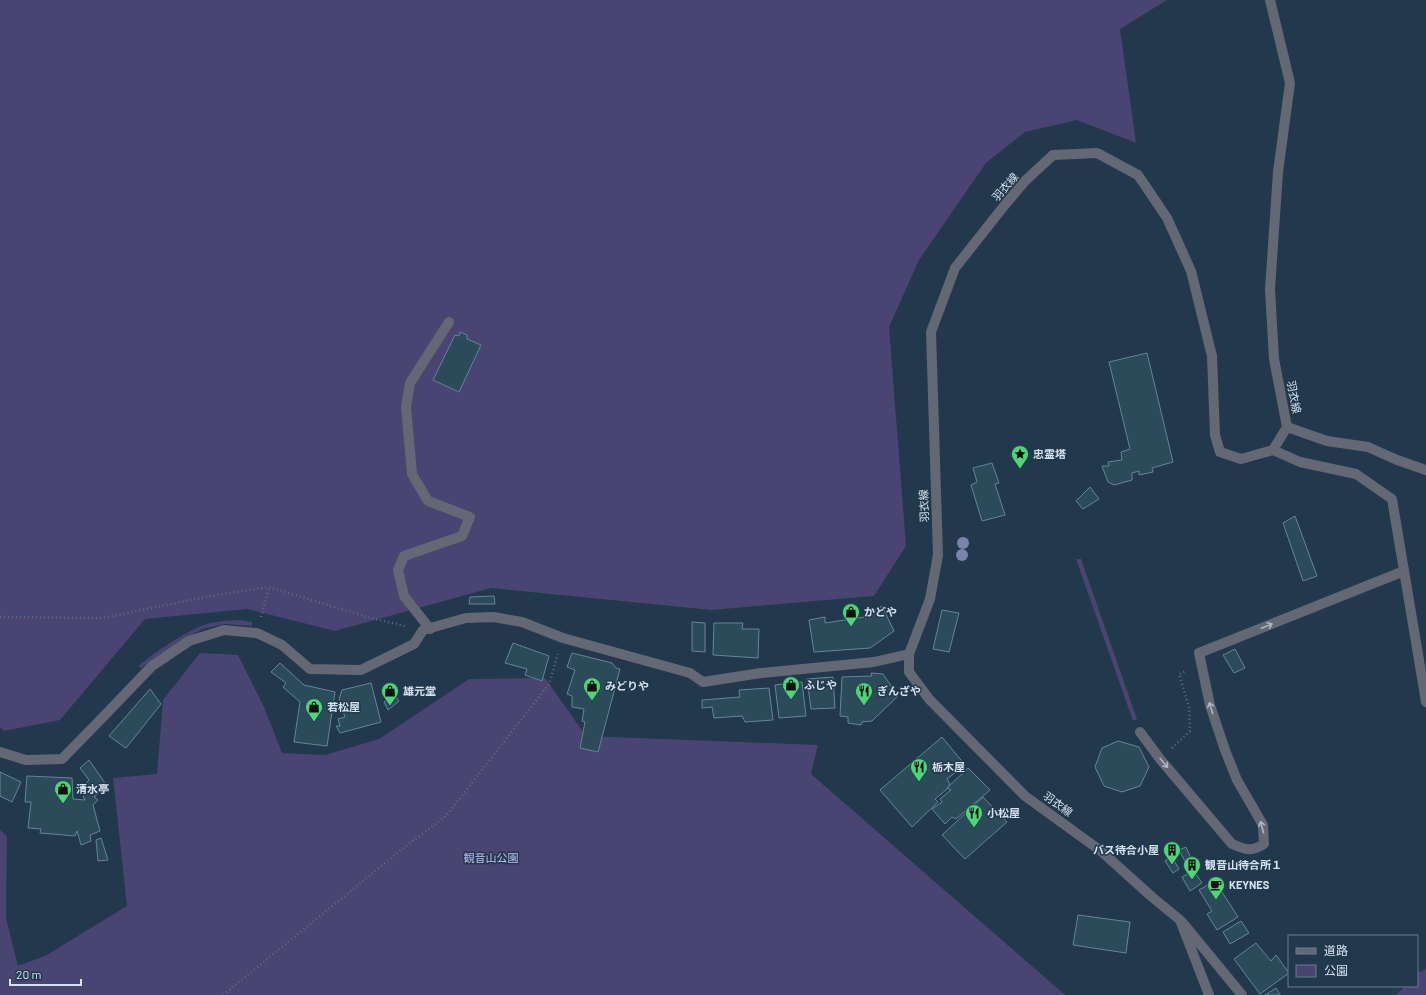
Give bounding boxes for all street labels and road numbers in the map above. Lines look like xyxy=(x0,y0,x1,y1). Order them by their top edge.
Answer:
street label: 羽衣線 xyxy=(989,170,1020,203)
street label: 羽衣線 xyxy=(1285,379,1304,414)
street label: 羽衣線 xyxy=(916,489,931,523)
street label: 羽衣線 xyxy=(1041,789,1075,819)

